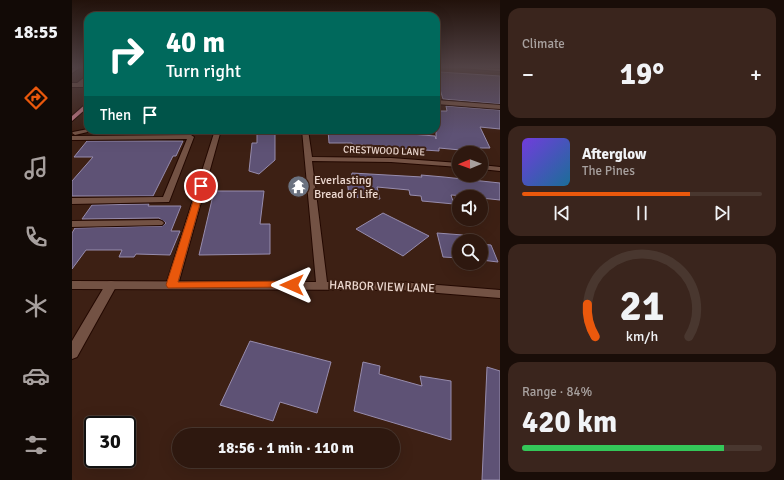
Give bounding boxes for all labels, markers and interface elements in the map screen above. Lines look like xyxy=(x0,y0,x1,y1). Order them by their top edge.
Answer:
text: 18:55 xyxy=(14,21,58,43)
text: 40 m xyxy=(166,26,225,60)
icon: right xyxy=(100,28,152,80)
text: Climate xyxy=(522,36,565,52)
text: 19° xyxy=(620,56,664,93)
text: Turn right xyxy=(166,60,241,82)
text: − xyxy=(522,61,534,88)
text: + xyxy=(750,61,762,88)
icon: directions xyxy=(22,84,50,112)
icon: arrive xyxy=(139,104,161,126)
text: Then xyxy=(100,106,131,124)
street label: CRESTWOOD LANE xyxy=(343,144,425,158)
text: Afterglow xyxy=(582,145,646,163)
north arrow xyxy=(452,146,488,182)
map controls xyxy=(452,146,488,270)
icon: music xyxy=(22,154,50,182)
text: The Pines xyxy=(582,163,635,179)
pin xyxy=(184,169,218,203)
place label: Everlasting Bread of Life xyxy=(314,173,378,202)
temple icon: Everlasting Bread of Life xyxy=(286,174,312,200)
icon: arrive xyxy=(190,175,212,197)
button: sound xyxy=(452,190,488,226)
icon: previous xyxy=(551,202,573,224)
icon: pause xyxy=(631,202,653,224)
icon: next xyxy=(711,202,733,224)
icon: phone xyxy=(22,223,50,251)
button: search xyxy=(452,234,488,270)
position arrow xyxy=(271,264,313,306)
street label: HARBOR VIEW LANE xyxy=(329,278,435,296)
text: 21 xyxy=(620,281,664,332)
icon: climate xyxy=(22,292,50,320)
text: km/h xyxy=(626,328,658,345)
icon: car xyxy=(22,362,50,390)
text: Range · 84% xyxy=(522,384,592,400)
text: 420 km xyxy=(522,404,617,441)
speed limit sign: 30 xyxy=(84,416,136,468)
icon: filters xyxy=(22,431,50,459)
text: 18:56 · 1 min · 110 m xyxy=(218,439,354,457)

